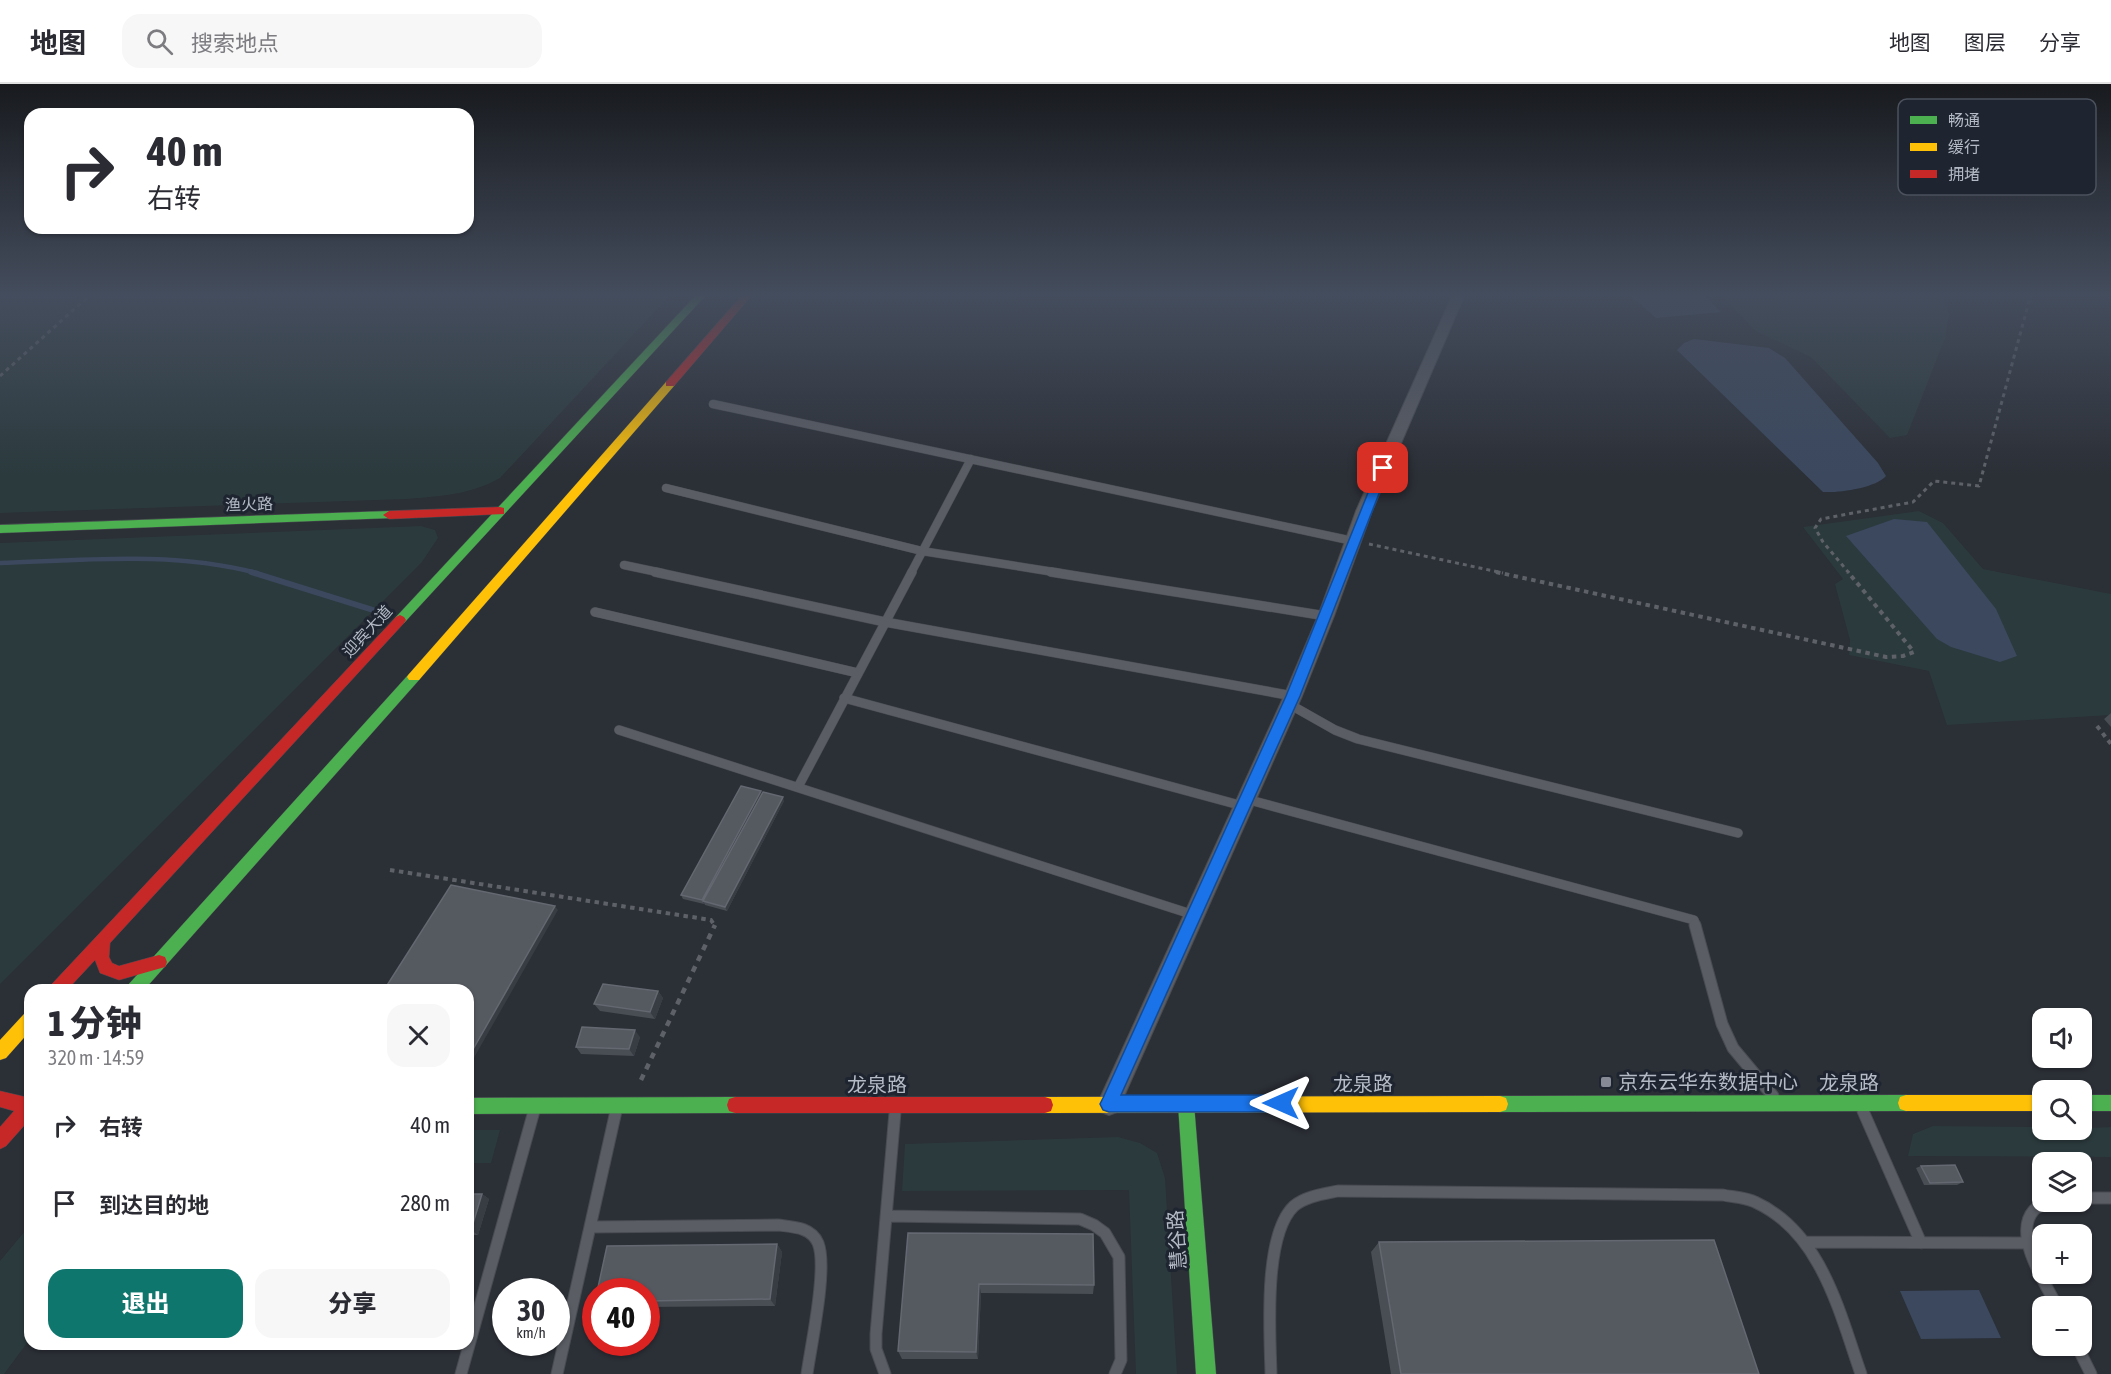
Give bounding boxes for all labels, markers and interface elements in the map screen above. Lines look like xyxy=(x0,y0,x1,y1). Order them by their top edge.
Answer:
search box xyxy=(122,14,542,68)
icon: search xyxy=(143,25,176,58)
text: 地图 xyxy=(30,27,86,59)
text: 搜索地点 xyxy=(191,30,279,56)
text: 地图 xyxy=(1889,30,1931,54)
text: 图层 xyxy=(1964,30,2006,54)
text: 分享 xyxy=(2039,30,2081,54)
legend xyxy=(1898,99,2096,195)
text: 畅通 xyxy=(1948,111,1980,129)
text: 40 m xyxy=(147,127,222,175)
icon: right xyxy=(48,132,126,210)
text: 缓行 xyxy=(1948,138,1980,156)
text: 拥堵 xyxy=(1948,165,1980,183)
text: 右转 xyxy=(147,183,201,214)
pin xyxy=(1357,442,1408,493)
icon: arrive xyxy=(1366,451,1399,484)
street label: 渔火路 xyxy=(225,494,273,514)
street label: 迎宾大道 xyxy=(339,601,395,661)
text: 1 分钟 xyxy=(48,1002,142,1044)
button: close xyxy=(387,1004,450,1067)
map controls xyxy=(2032,1008,2092,1356)
button: sound xyxy=(2032,1008,2092,1068)
text: 320 m · 14:59 xyxy=(48,1046,144,1069)
place label: 京东云华东数据中心 xyxy=(1618,1070,1798,1093)
position arrow xyxy=(1249,1071,1313,1135)
street label: 龙泉路 xyxy=(1819,1071,1879,1094)
street label: 龙泉路 xyxy=(1333,1072,1393,1095)
street label: 龙泉路 xyxy=(847,1073,907,1096)
marker: 京东云华东数据中心 xyxy=(1599,1075,1613,1089)
button: search xyxy=(2032,1080,2092,1140)
icon: right xyxy=(48,1109,81,1142)
text: 40 m xyxy=(410,1112,450,1138)
text: 右转 xyxy=(99,1114,143,1140)
button: layers xyxy=(2032,1152,2092,1212)
icon: arrive xyxy=(48,1187,81,1220)
text: 280 m xyxy=(400,1190,450,1216)
text: 到达目的地 xyxy=(99,1192,209,1218)
street label: 慧谷路 xyxy=(1163,1209,1190,1271)
button: + xyxy=(2032,1224,2092,1284)
button: 退出 xyxy=(48,1269,243,1338)
button: 分享 xyxy=(255,1269,450,1338)
speed limit sign: 40 xyxy=(582,1278,660,1356)
text: 30 xyxy=(517,1293,545,1327)
button: − xyxy=(2032,1296,2092,1356)
text: km/h xyxy=(516,1324,546,1341)

